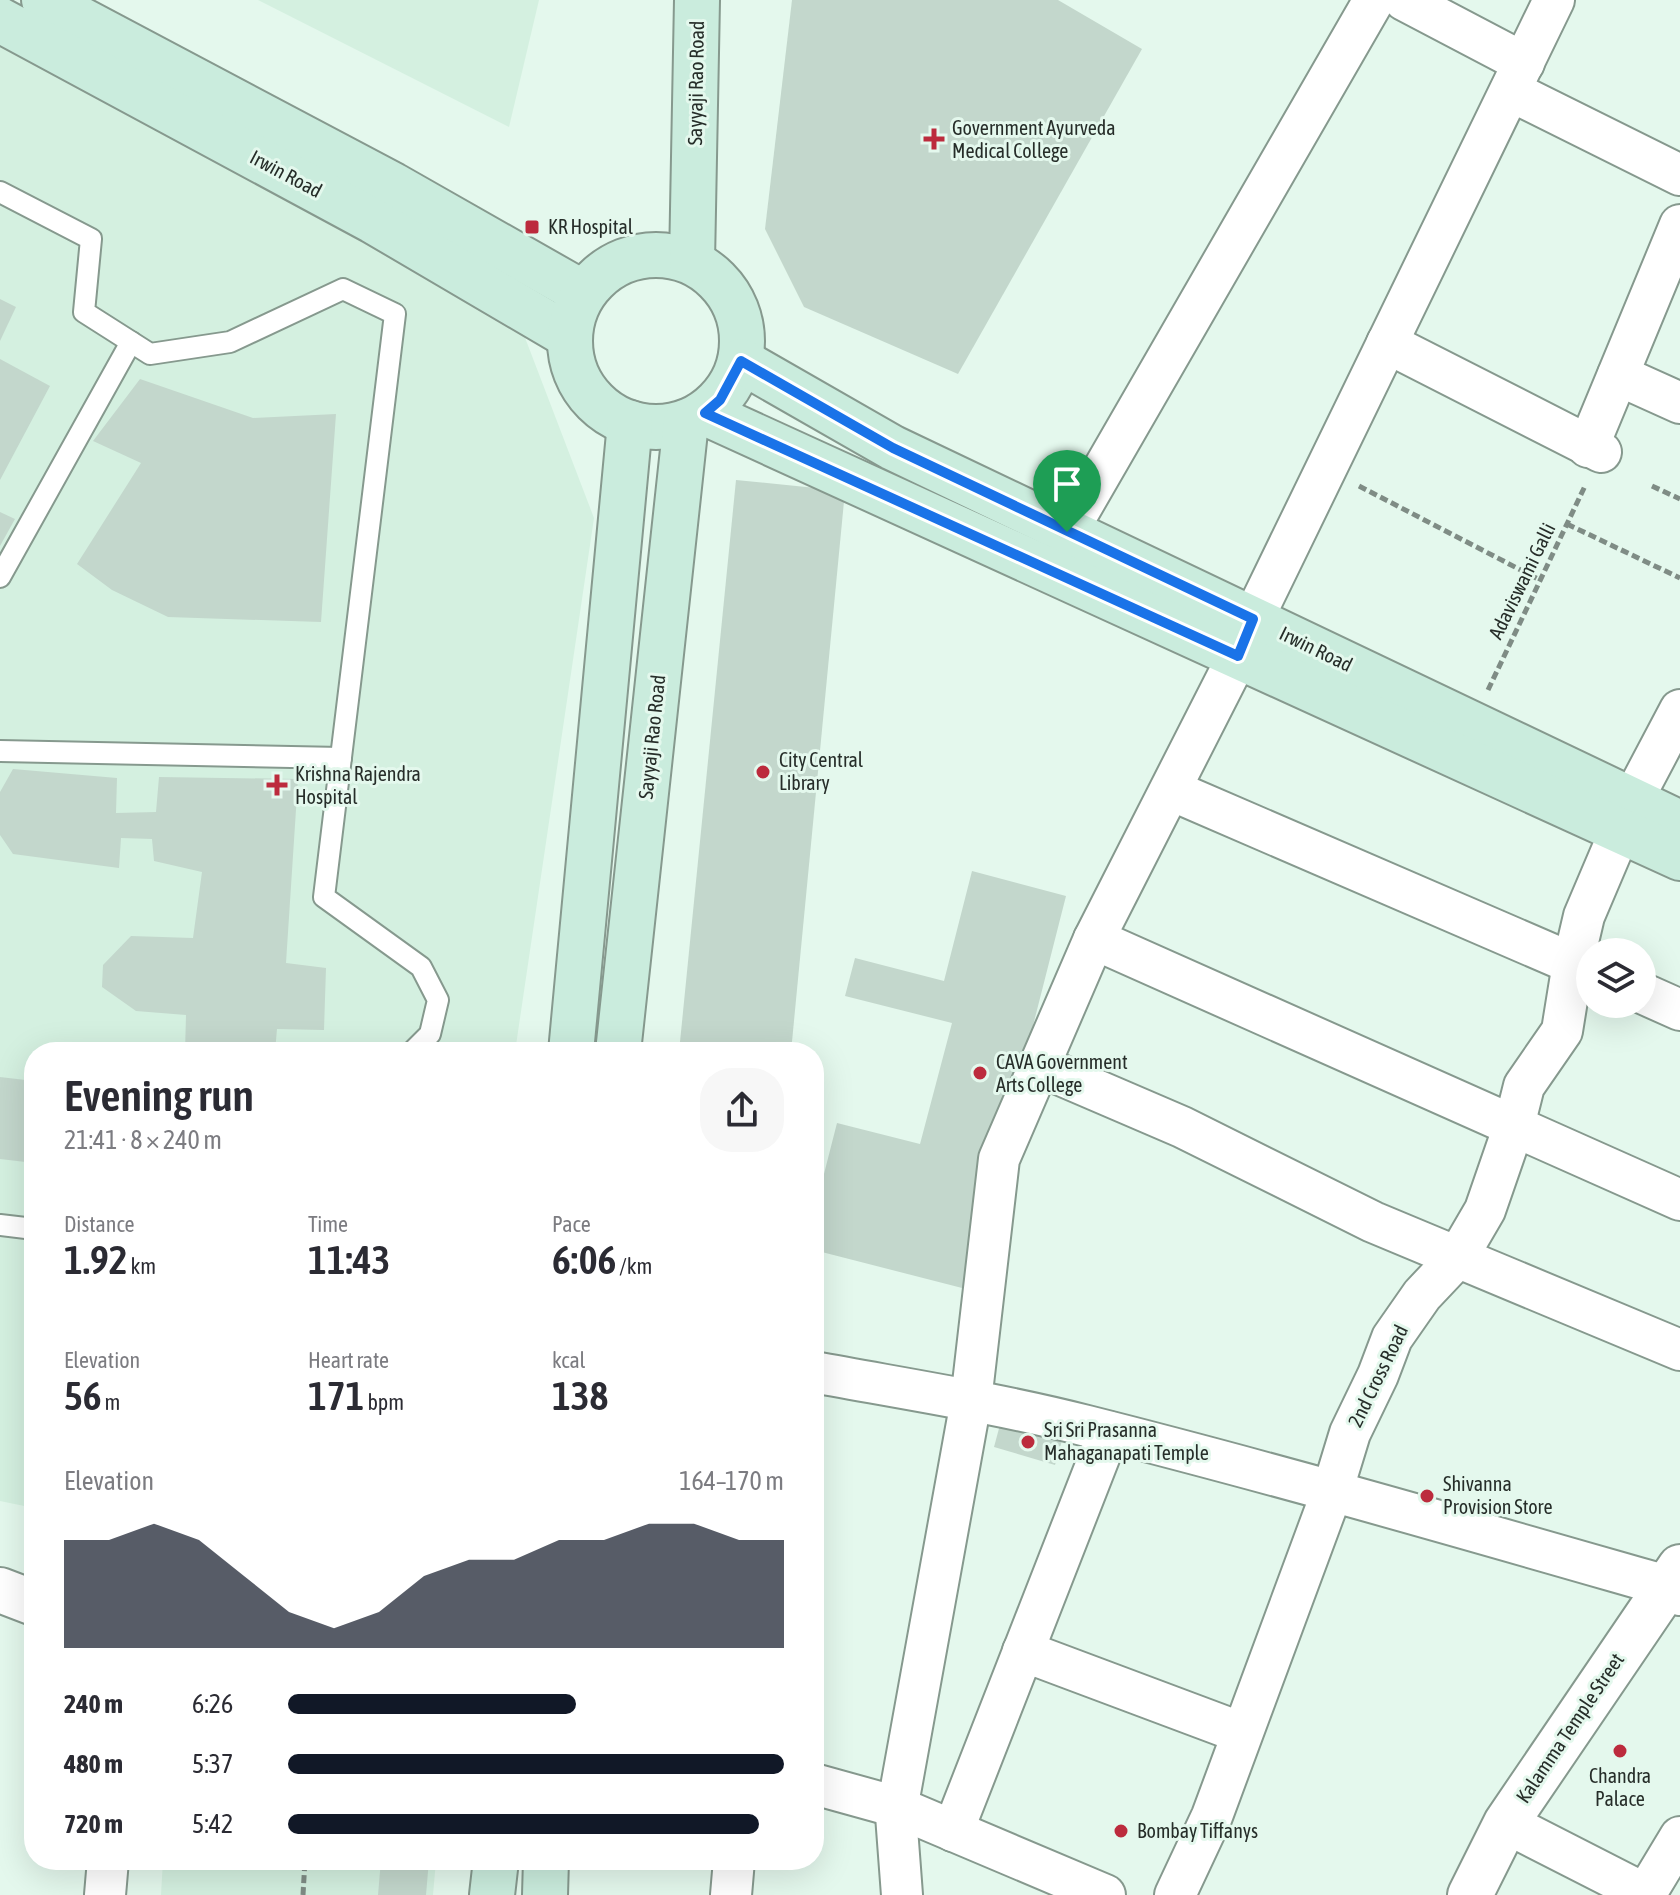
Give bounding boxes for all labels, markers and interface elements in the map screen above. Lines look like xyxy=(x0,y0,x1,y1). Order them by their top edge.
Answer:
street label: Sayyaji Rao Road xyxy=(683,20,708,146)
place label: Government Ayurveda Medical College xyxy=(952,116,1116,162)
marker: Government Ayurveda Medical College xyxy=(923,128,945,150)
street label: Irwin Road xyxy=(246,145,326,202)
place label: KR Hospital xyxy=(548,215,634,238)
marker: KR Hospital xyxy=(523,218,541,236)
pin xyxy=(1033,450,1101,532)
icon: arrive xyxy=(1045,462,1089,506)
street label: Adaviswami Galli xyxy=(1484,519,1560,643)
street label: Irwin Road xyxy=(1276,621,1356,676)
street label: Sayyaji Rao Road xyxy=(634,674,669,800)
place label: City Central Library xyxy=(779,748,864,794)
place label: Krishna Rajendra Hospital xyxy=(295,762,421,808)
marker: City Central Library xyxy=(754,763,772,781)
marker: Krishna Rajendra Hospital xyxy=(266,774,288,796)
map controls xyxy=(1576,938,1656,1018)
button: layers xyxy=(1576,938,1656,1018)
place label: CAVA Government Arts College xyxy=(996,1050,1128,1096)
marker: CAVA Government Arts College xyxy=(971,1064,989,1082)
button: share xyxy=(700,1068,784,1152)
text: Evening run xyxy=(64,1070,254,1120)
text: 21:41 · 8 × 240 m xyxy=(64,1125,222,1155)
text: Distance xyxy=(64,1211,135,1237)
text: Time xyxy=(308,1211,348,1237)
text: Pace xyxy=(552,1211,591,1237)
text: 1.92 xyxy=(64,1237,128,1282)
text: 11:43 xyxy=(308,1237,390,1282)
text: 6:06 xyxy=(552,1237,616,1282)
text: km xyxy=(128,1253,156,1279)
text: /km xyxy=(616,1253,652,1279)
street label: 2nd Cross Road xyxy=(1343,1321,1412,1431)
text: Elevation xyxy=(64,1347,140,1373)
text: Heart rate xyxy=(308,1347,389,1373)
text: kcal xyxy=(552,1347,585,1373)
text: 56 xyxy=(64,1373,102,1418)
text: 171 xyxy=(308,1373,364,1418)
text: 138 xyxy=(552,1373,608,1418)
text: m xyxy=(102,1389,120,1415)
text: bpm xyxy=(364,1389,404,1415)
place label: Sri Sri Prasanna Mahaganapati Temple xyxy=(1044,1418,1209,1464)
marker: Sri Sri Prasanna Mahaganapati Temple xyxy=(1019,1433,1037,1451)
text: Elevation xyxy=(64,1466,154,1496)
text: 164–170 m xyxy=(679,1466,784,1496)
place label: Shivanna Provision Store xyxy=(1443,1472,1553,1518)
marker: Shivanna Provision Store xyxy=(1418,1487,1436,1505)
street label: Kalamma Temple Street xyxy=(1511,1648,1628,1807)
text: 240 m xyxy=(64,1689,123,1719)
text: 6:26 xyxy=(192,1689,233,1719)
marker: Chandra Palace xyxy=(1611,1742,1629,1760)
text: 480 m xyxy=(64,1749,123,1779)
text: 5:37 xyxy=(192,1749,233,1779)
place label: Chandra Palace xyxy=(1589,1764,1651,1810)
text: 720 m xyxy=(64,1809,123,1839)
text: 5:42 xyxy=(192,1809,233,1839)
place label: Bombay Tiffanys xyxy=(1137,1819,1258,1842)
marker: Bombay Tiffanys xyxy=(1112,1822,1130,1840)

